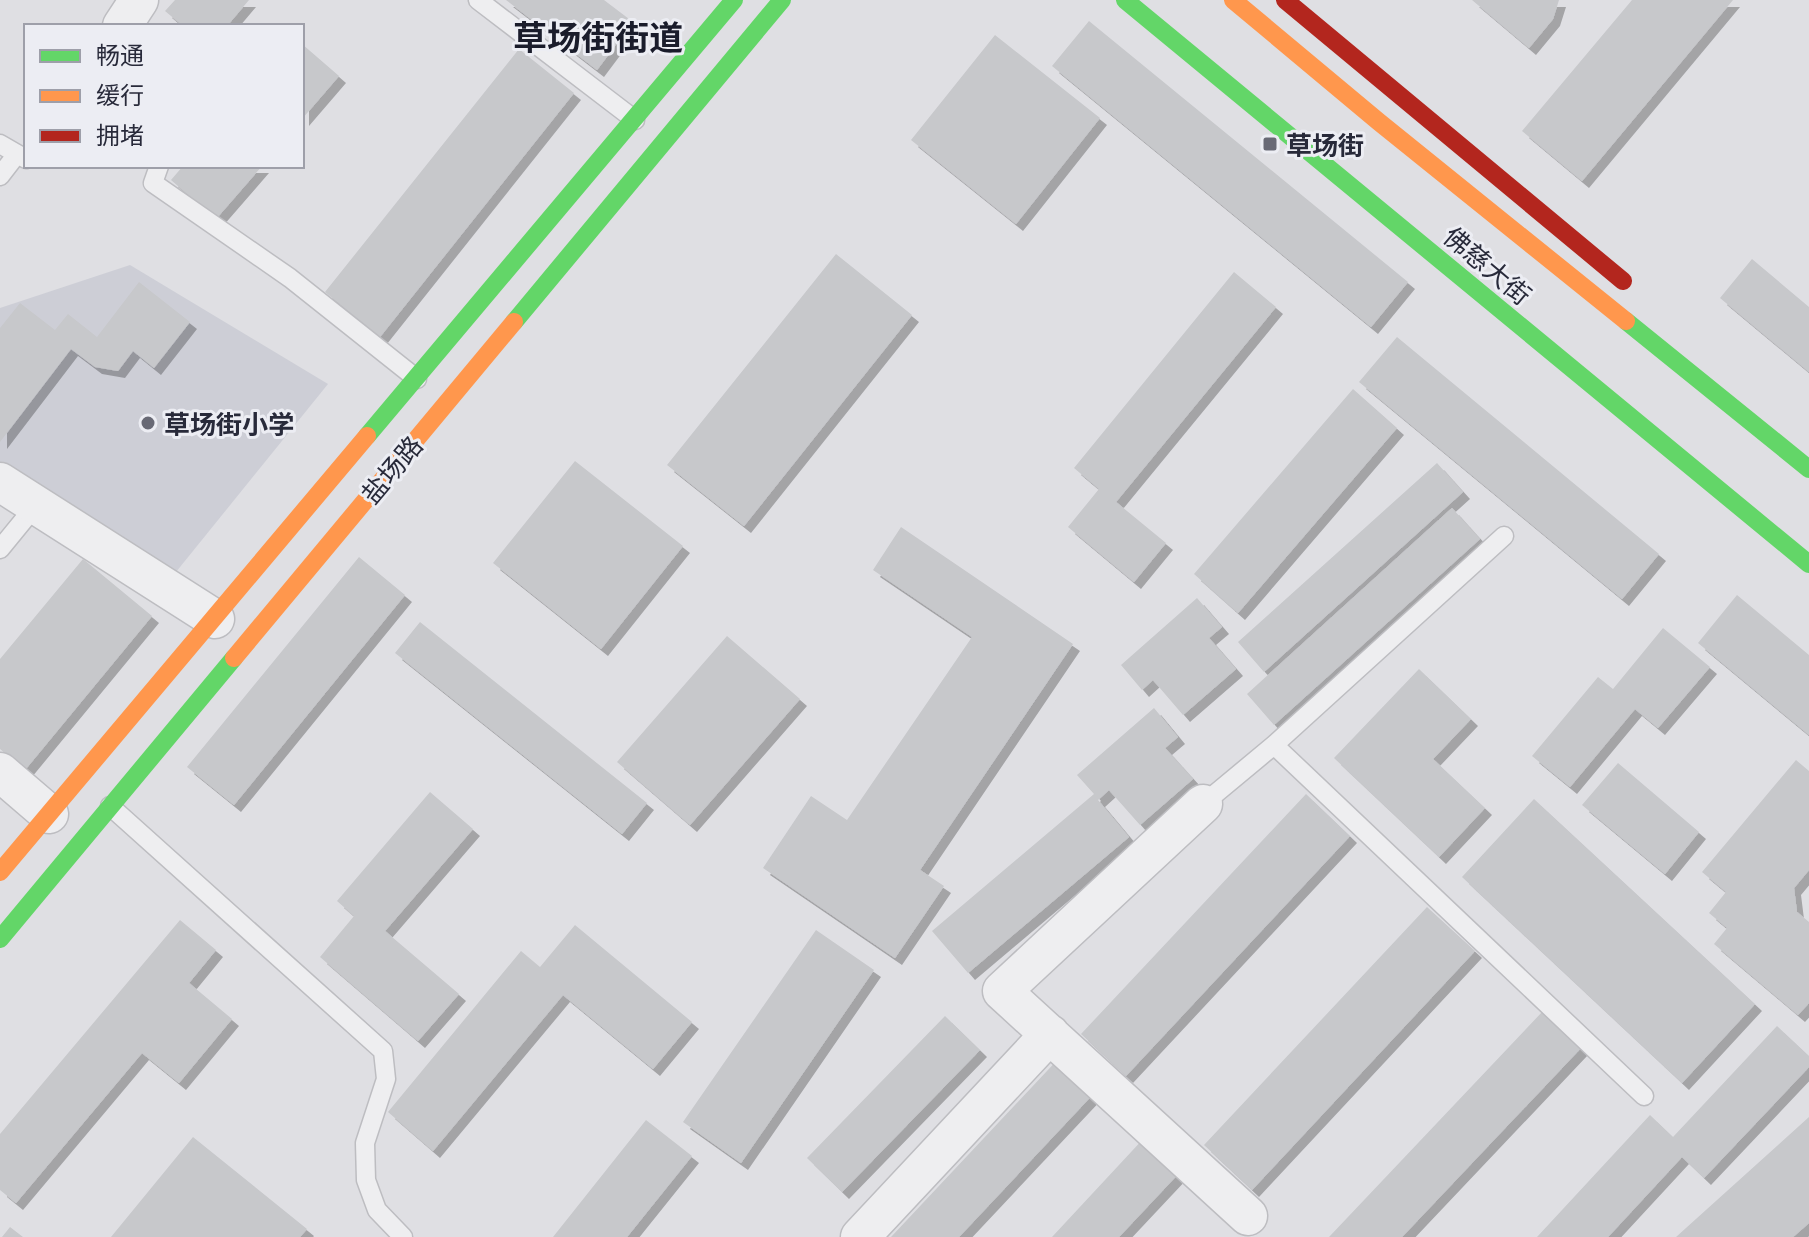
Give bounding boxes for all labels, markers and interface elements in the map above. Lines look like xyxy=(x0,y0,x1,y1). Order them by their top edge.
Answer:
district label: 草场街街道 xyxy=(513,16,683,57)
legend xyxy=(24,24,304,168)
text: 畅通 xyxy=(96,40,144,69)
text: 缓行 xyxy=(96,80,144,109)
text: 拥堵 xyxy=(96,120,144,149)
place label: 草场街 xyxy=(1286,129,1364,160)
marker: 草场街 xyxy=(1261,135,1279,153)
street label: 佛慈大街 xyxy=(1438,220,1538,310)
place label: 草场街小学 xyxy=(164,408,294,439)
marker: 草场街小学 xyxy=(139,414,157,432)
street label: 盐场路 xyxy=(354,429,428,509)

